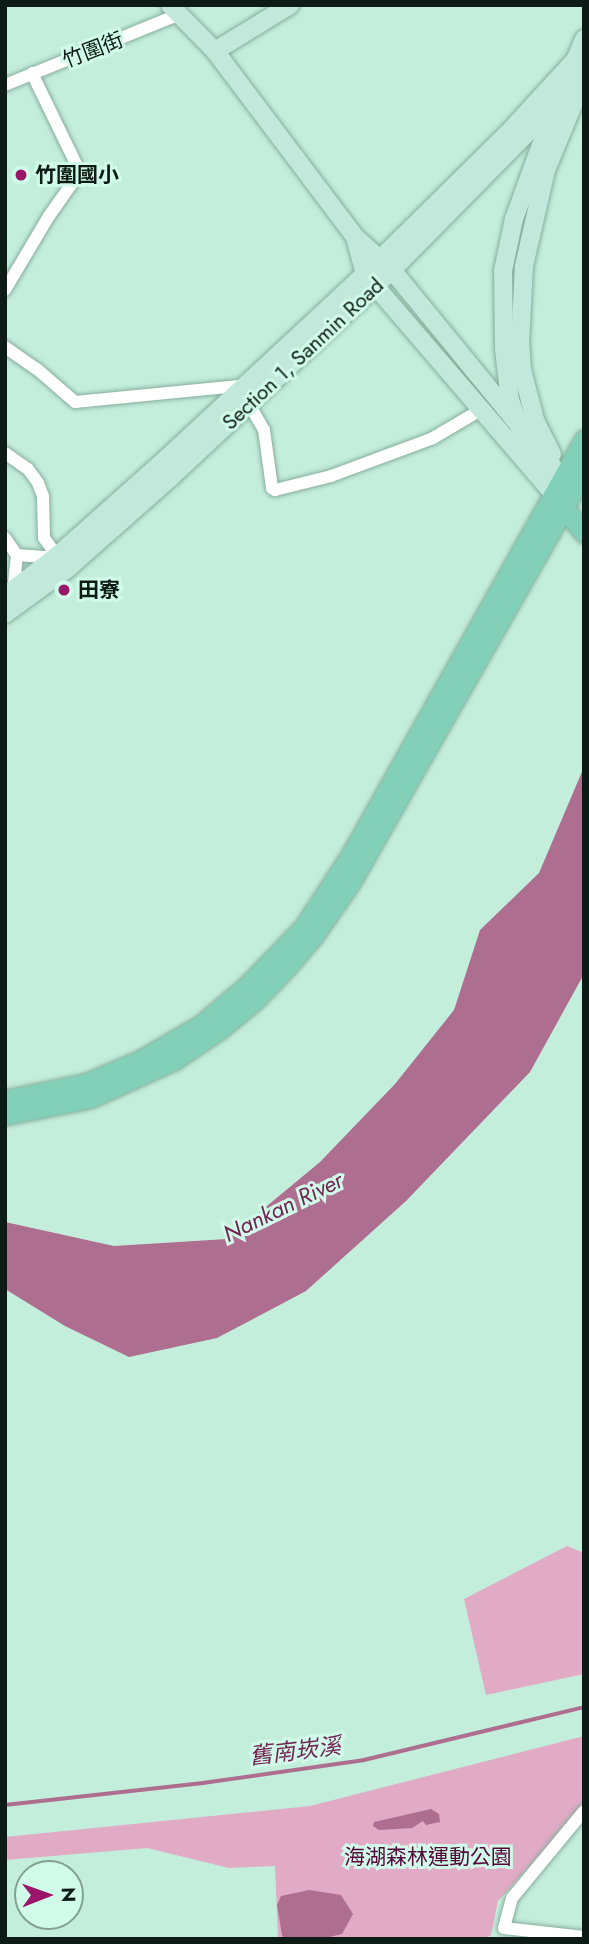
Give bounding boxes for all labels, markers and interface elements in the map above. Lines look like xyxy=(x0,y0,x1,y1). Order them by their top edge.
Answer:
street label: 竹圍街 xyxy=(59,27,127,73)
place label: 竹圍國小 xyxy=(35,162,119,188)
marker: 竹圍國小 xyxy=(13,167,29,183)
street label: Section 1, Sanmin Road xyxy=(217,273,389,435)
place label: 田寮 xyxy=(78,577,120,603)
marker: 田寮 xyxy=(56,582,72,598)
water label: Nankan River xyxy=(219,1166,347,1248)
water label: 舊南崁溪 xyxy=(248,1732,342,1770)
park label: 海湖森林運動公園 xyxy=(344,1844,512,1870)
north arrow xyxy=(14,1860,84,1930)
text: N xyxy=(55,1887,82,1902)

